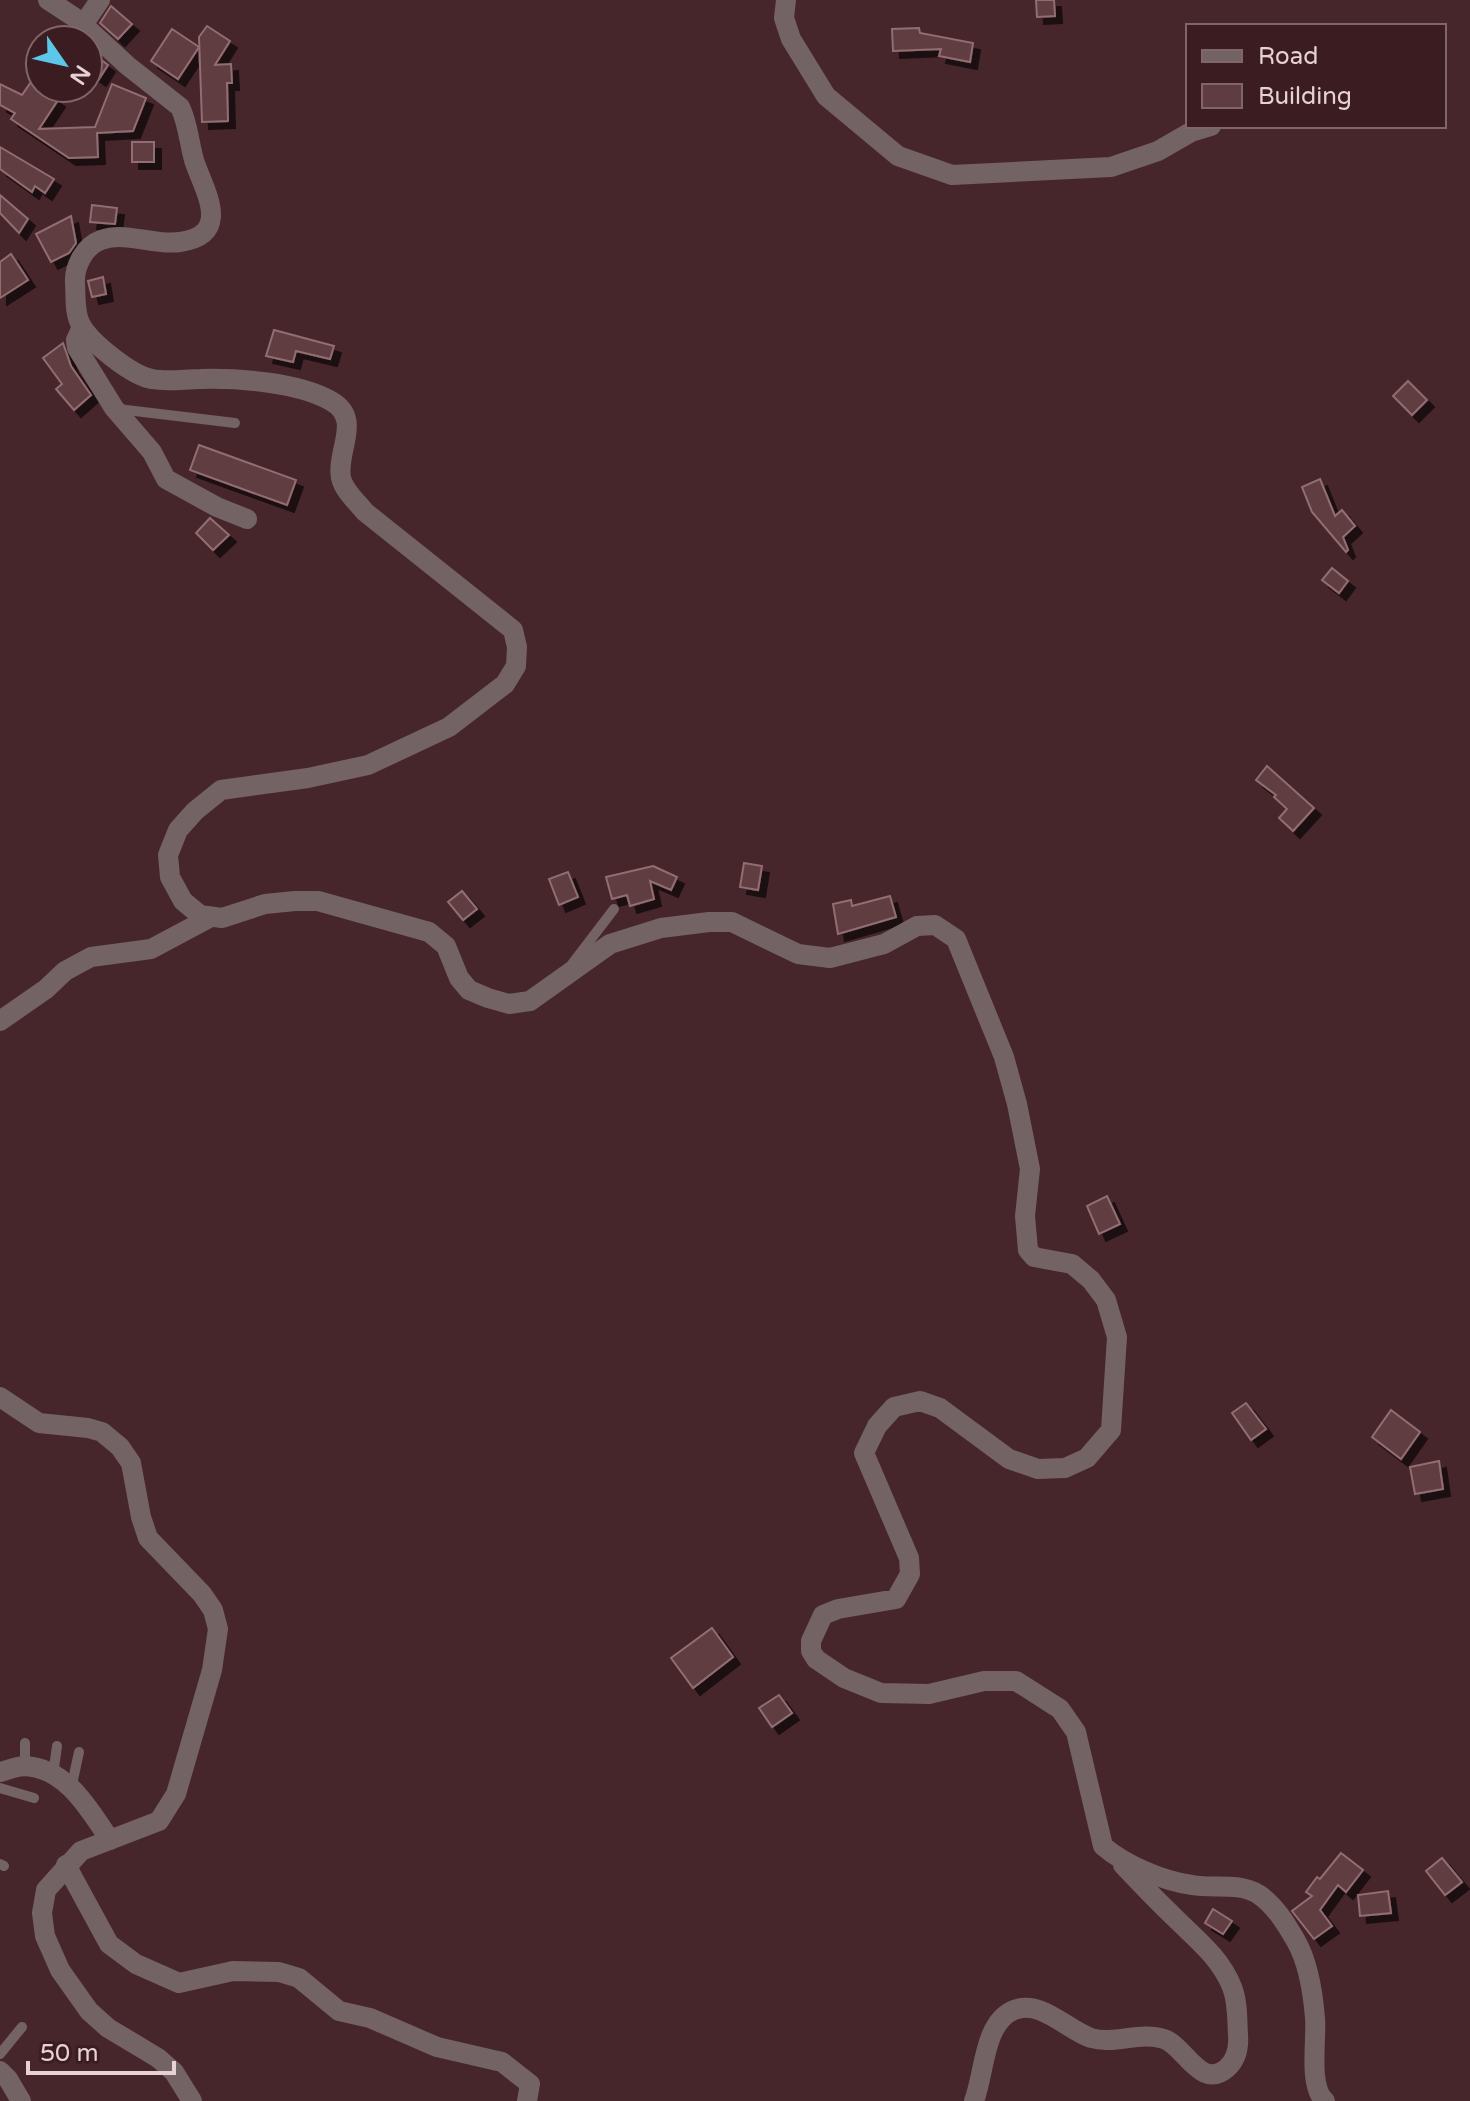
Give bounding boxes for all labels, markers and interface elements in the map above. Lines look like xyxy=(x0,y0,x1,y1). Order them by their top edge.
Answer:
north arrow xyxy=(24,24,104,104)
legend xyxy=(1186,24,1446,128)
text: Road xyxy=(1258,42,1318,71)
text: N xyxy=(64,60,95,89)
text: Building xyxy=(1258,82,1352,111)
scale bar xyxy=(28,2025,174,2075)
text: 50 m xyxy=(40,2039,98,2068)

